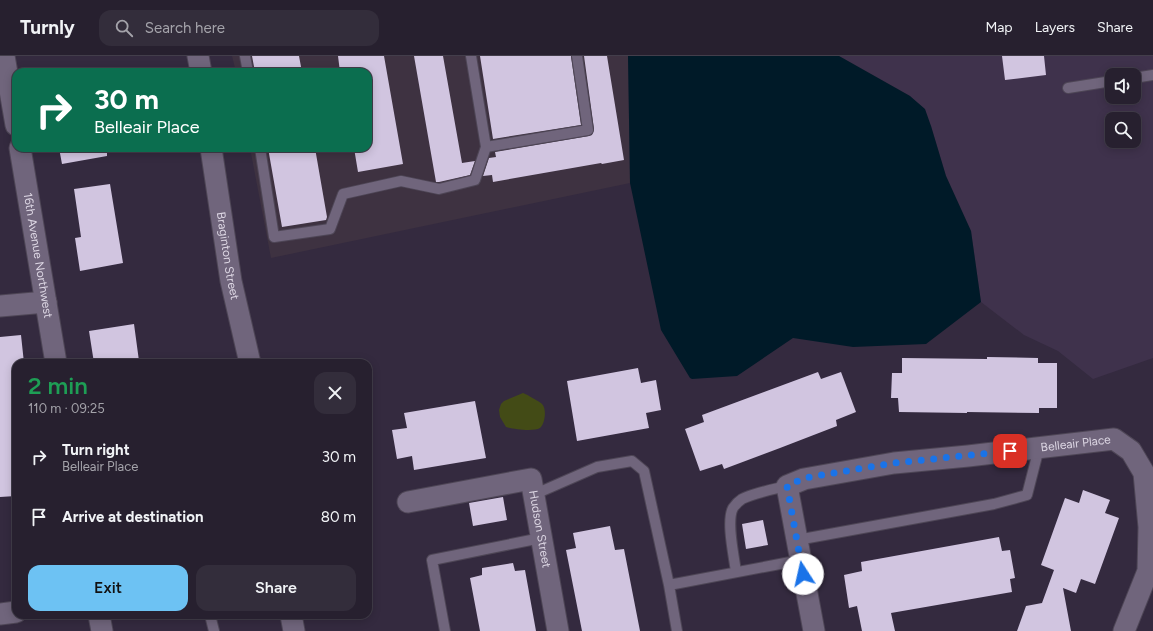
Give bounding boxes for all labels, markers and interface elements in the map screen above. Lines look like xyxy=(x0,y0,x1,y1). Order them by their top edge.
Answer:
search box xyxy=(99,10,379,46)
text: Turnly xyxy=(20,16,75,39)
icon: search xyxy=(113,17,135,39)
text: Search here xyxy=(145,19,225,37)
text: Map xyxy=(985,19,1013,36)
text: Layers xyxy=(1035,19,1075,36)
text: Share xyxy=(1097,19,1133,36)
map controls xyxy=(1105,68,1141,148)
button: sound xyxy=(1105,68,1141,104)
text: 30 m xyxy=(94,82,159,116)
icon: right xyxy=(28,84,80,136)
button: search xyxy=(1105,112,1141,148)
text: Belleair Place xyxy=(94,116,200,138)
street label: 16th Avenue Northwest xyxy=(21,192,55,320)
street label: Braginton Street xyxy=(214,211,242,301)
text: 2 min xyxy=(28,371,88,400)
button: close xyxy=(314,372,356,414)
text: 110 m · 09:25 xyxy=(28,401,105,416)
street label: Belleair Place xyxy=(1040,432,1112,454)
pin xyxy=(993,434,1027,468)
icon: arrive xyxy=(999,440,1021,462)
text: Turn right xyxy=(62,441,130,459)
icon: right xyxy=(28,446,50,468)
text: 30 m xyxy=(322,448,356,466)
text: Belleair Place xyxy=(62,459,138,474)
street label: Hudson Street xyxy=(526,489,554,569)
icon: arrive xyxy=(28,506,50,528)
text: Arrive at destination xyxy=(62,508,203,526)
text: 80 m xyxy=(321,508,356,526)
position arrow xyxy=(782,553,824,595)
button: Exit xyxy=(28,565,188,611)
button: Share xyxy=(196,565,356,611)

